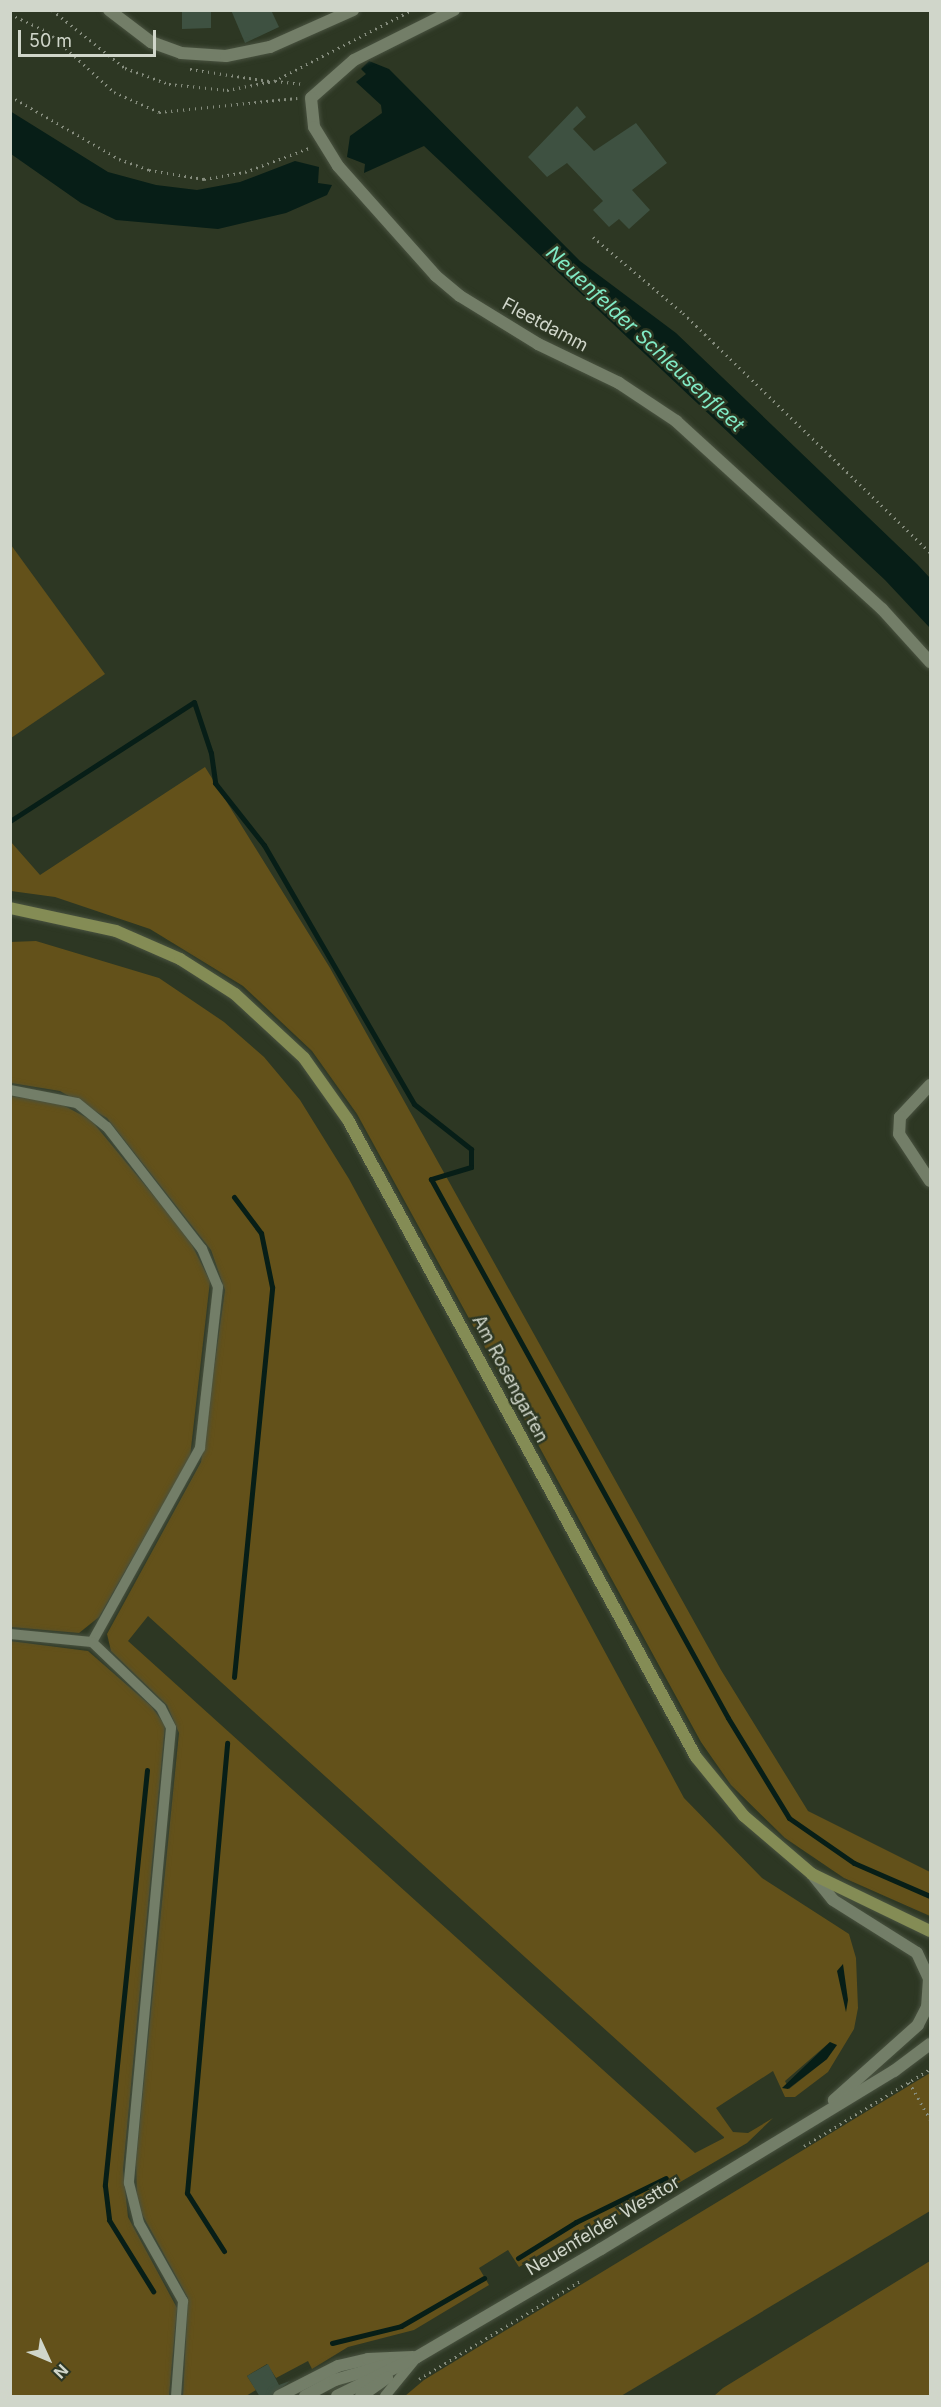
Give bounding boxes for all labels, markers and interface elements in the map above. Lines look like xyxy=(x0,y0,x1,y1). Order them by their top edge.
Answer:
scale bar xyxy=(21,18,159,56)
text: 50 m xyxy=(29,30,72,51)
water label: Neuenfelder Schleusenfleet xyxy=(541,241,749,437)
street label: Fleetdamm xyxy=(498,293,592,357)
street label: Am Rosengarten xyxy=(467,1312,553,1446)
street label: Neuenfelder Westtor xyxy=(522,2171,684,2281)
north arrow xyxy=(18,2329,78,2389)
text: N xyxy=(50,2360,72,2383)

